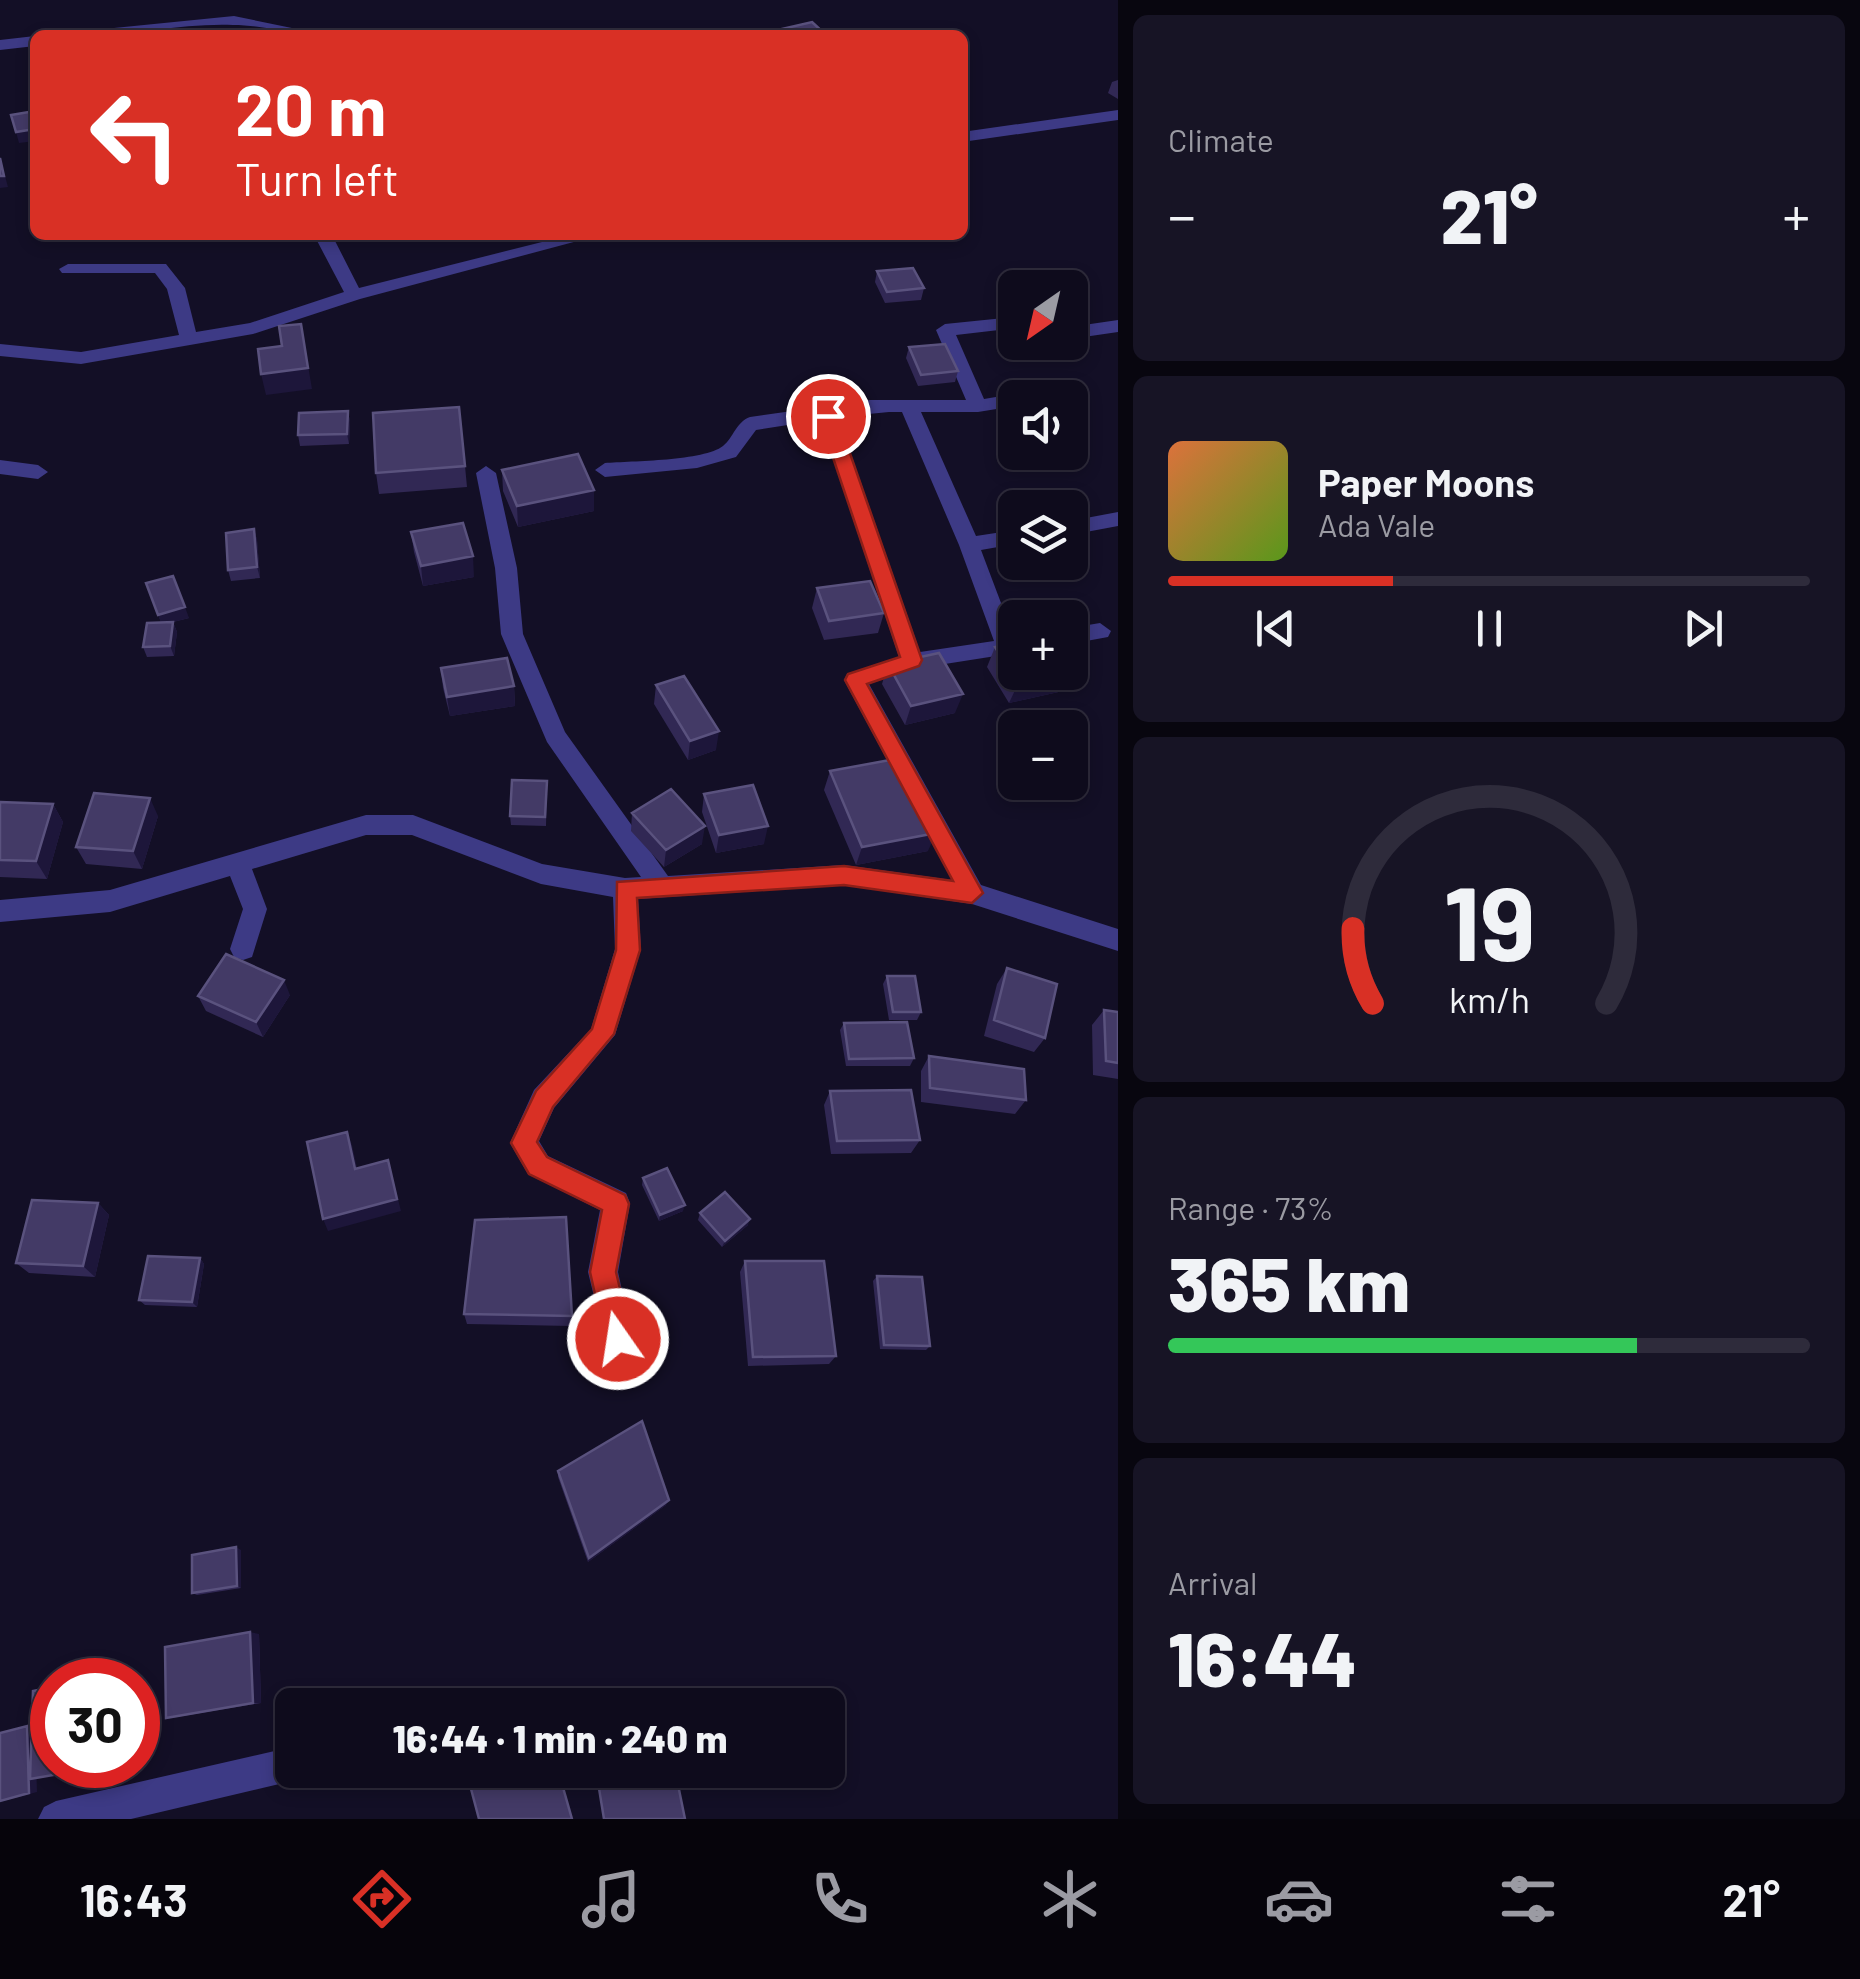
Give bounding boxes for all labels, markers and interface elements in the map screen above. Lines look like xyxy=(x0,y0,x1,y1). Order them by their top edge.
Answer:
text: 20 m xyxy=(235,66,387,150)
icon: left xyxy=(70,70,200,200)
text: Climate xyxy=(1168,120,1274,158)
text: Turn left xyxy=(235,151,399,205)
text: 21° xyxy=(1440,169,1538,259)
text: − xyxy=(1168,181,1196,247)
text: + xyxy=(1782,181,1810,247)
north arrow xyxy=(998,270,1088,360)
map controls xyxy=(998,270,1088,800)
pin xyxy=(786,374,871,459)
button: sound xyxy=(998,380,1088,470)
icon: arrive xyxy=(801,389,856,444)
text: Paper Moons xyxy=(1318,459,1534,505)
button: layers xyxy=(998,490,1088,580)
text: Ada Vale xyxy=(1318,505,1435,543)
button: + xyxy=(998,600,1088,690)
icon: previous xyxy=(1248,601,1303,656)
icon: pause xyxy=(1462,601,1517,656)
icon: next xyxy=(1676,601,1731,656)
button: − xyxy=(998,710,1088,800)
text: 19 xyxy=(1443,857,1535,982)
text: km/h xyxy=(1449,977,1529,1020)
text: Range · 73% xyxy=(1168,1188,1334,1226)
text: 365 km xyxy=(1168,1237,1410,1327)
position arrow xyxy=(566,1287,670,1391)
text: Arrival xyxy=(1168,1563,1257,1601)
text: 16:44 xyxy=(1168,1612,1357,1702)
speed limit sign: 30 xyxy=(30,1658,160,1788)
text: 16:44 · 1 min · 240 m xyxy=(393,1715,727,1761)
icon: directions xyxy=(347,1864,417,1934)
icon: music xyxy=(576,1864,646,1934)
icon: phone xyxy=(805,1864,875,1934)
icon: climate xyxy=(1035,1864,1105,1934)
icon: car xyxy=(1264,1864,1334,1934)
icon: filters xyxy=(1493,1864,1563,1934)
text: 16:43 xyxy=(80,1872,188,1926)
text: 21° xyxy=(1723,1872,1780,1926)

